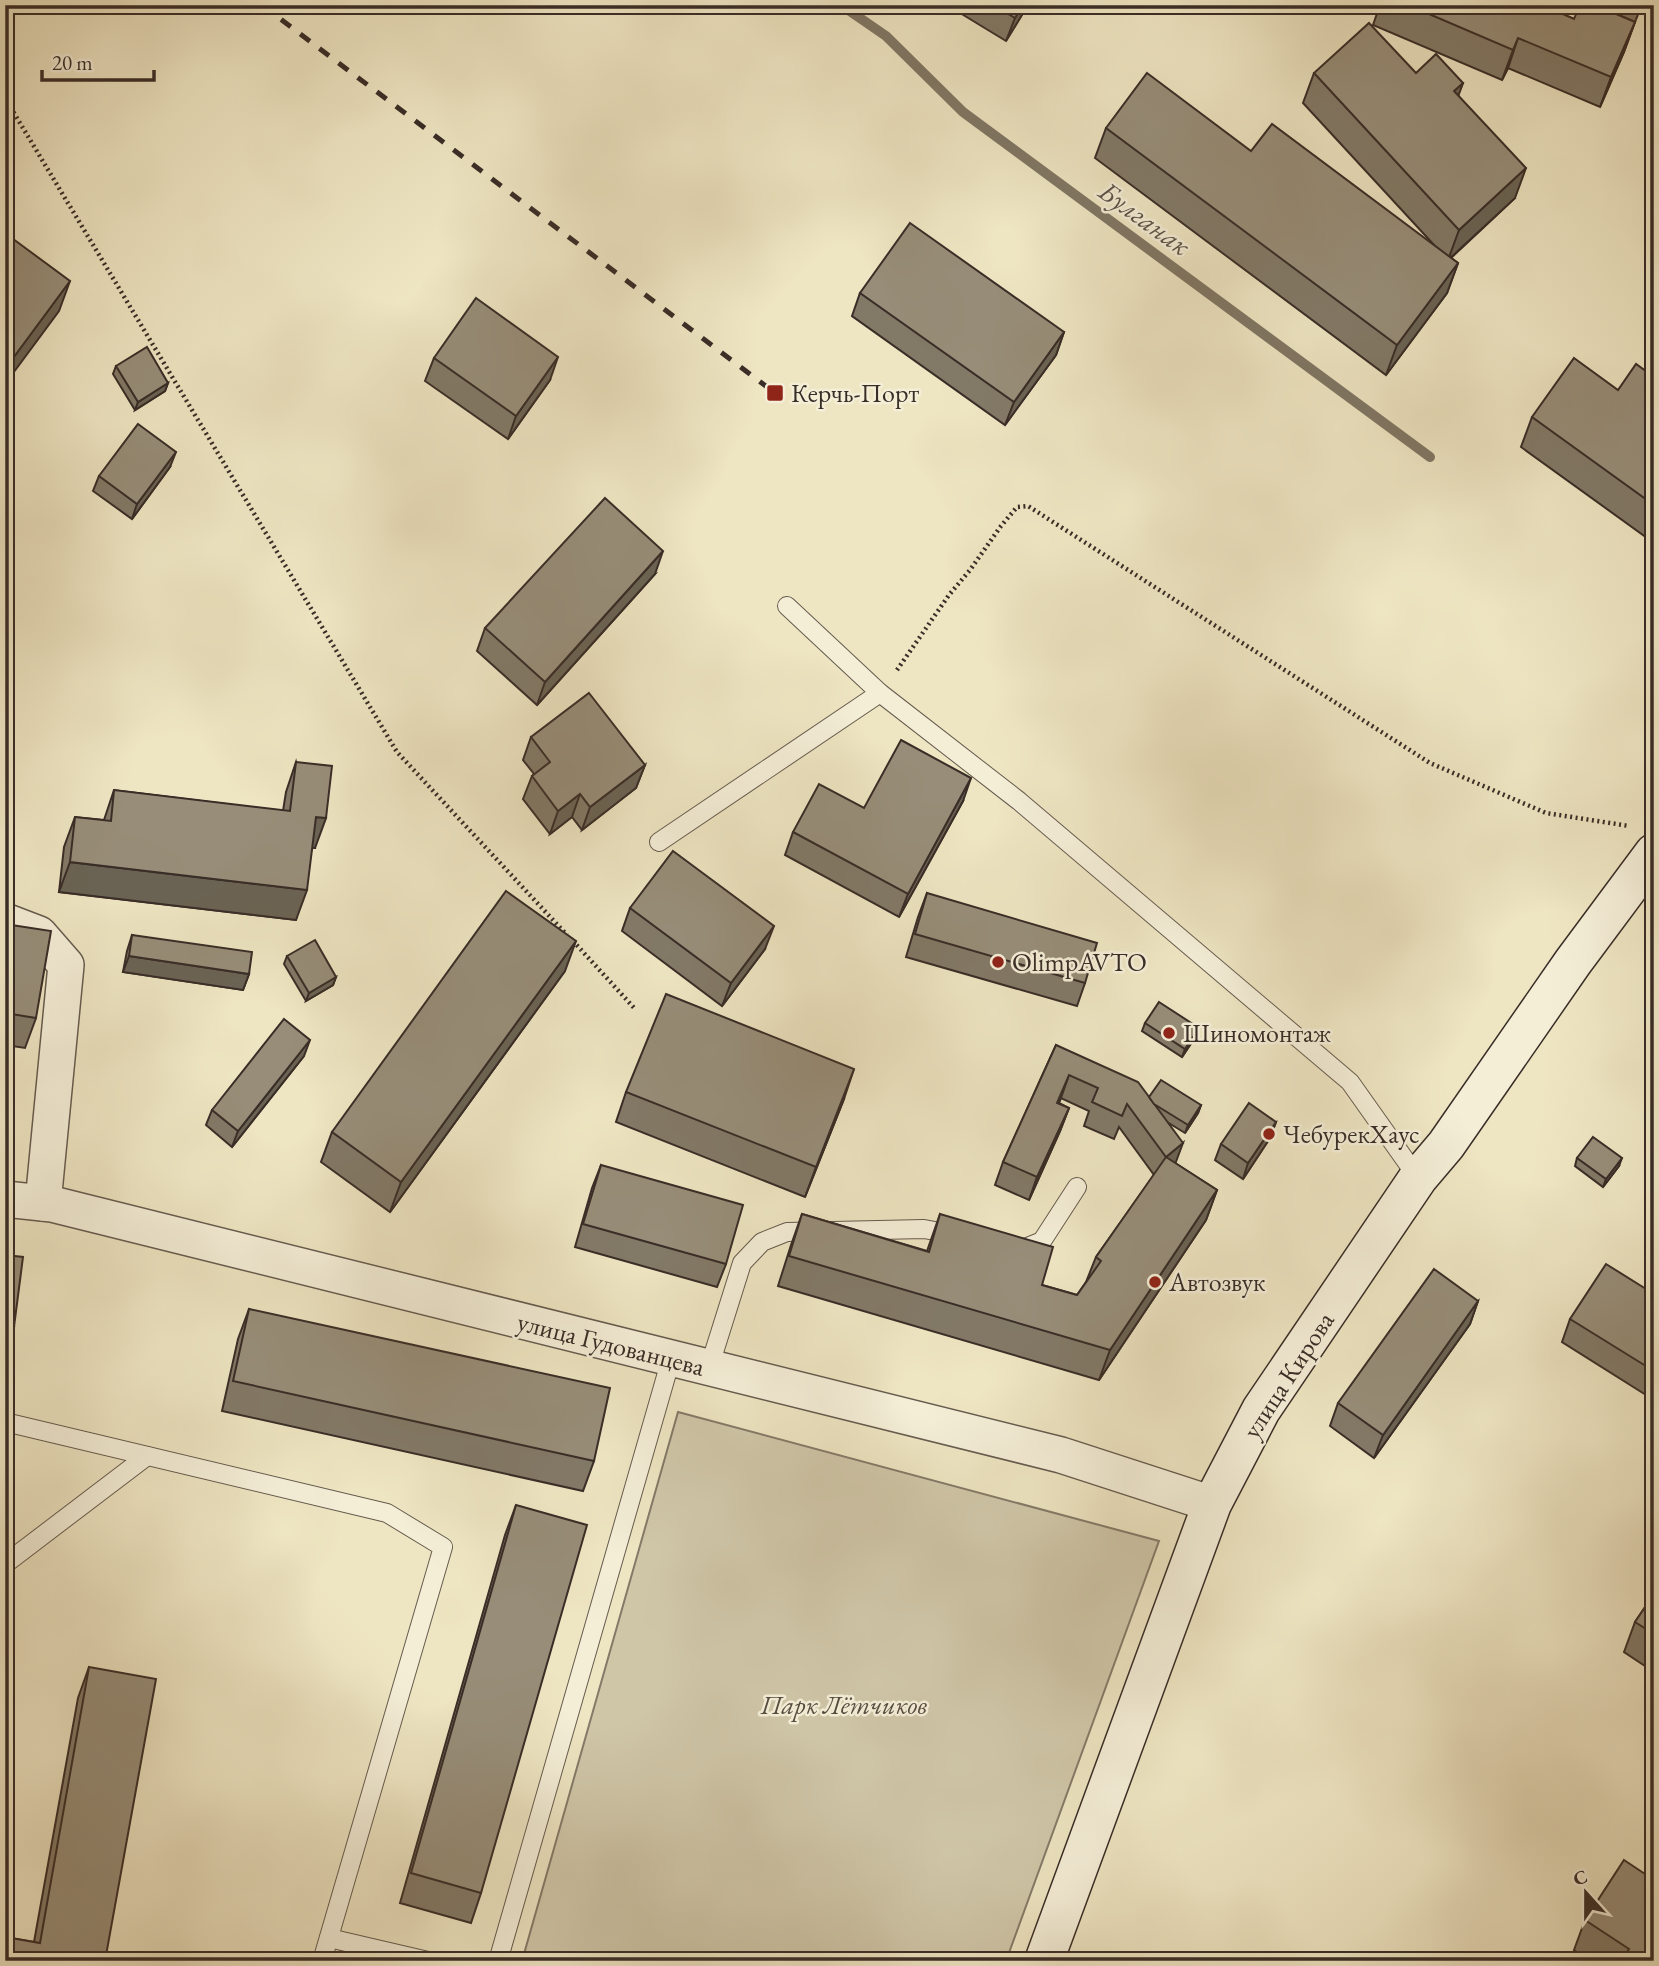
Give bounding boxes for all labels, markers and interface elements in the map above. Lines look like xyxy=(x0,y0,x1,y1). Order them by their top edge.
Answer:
scale bar xyxy=(42,38,154,82)
text: 20 m xyxy=(52,49,93,76)
water label: Булганак xyxy=(1091,172,1199,264)
place label: Керчь-Порт xyxy=(791,376,919,410)
marker: Керчь-Порт xyxy=(765,383,785,403)
place label: OlimpAVTO xyxy=(1012,945,1147,979)
marker: OlimpAVTO xyxy=(990,954,1006,970)
place label: Шиномонтаж xyxy=(1183,1016,1331,1050)
marker: Шиномонтаж xyxy=(1161,1025,1177,1041)
place label: ЧебурекХаус xyxy=(1283,1117,1420,1151)
marker: ЧебурекХаус xyxy=(1261,1126,1277,1142)
place label: Автозвук xyxy=(1168,1265,1266,1299)
marker: Автозвук xyxy=(1147,1274,1163,1290)
street label: улица Гудованцева xyxy=(514,1304,709,1384)
street label: улица Кирова xyxy=(1234,1305,1342,1445)
park label: Парк Лётчиков xyxy=(760,1688,927,1722)
north arrow xyxy=(1550,1857,1620,1927)
text: С xyxy=(1569,1864,1591,1892)

